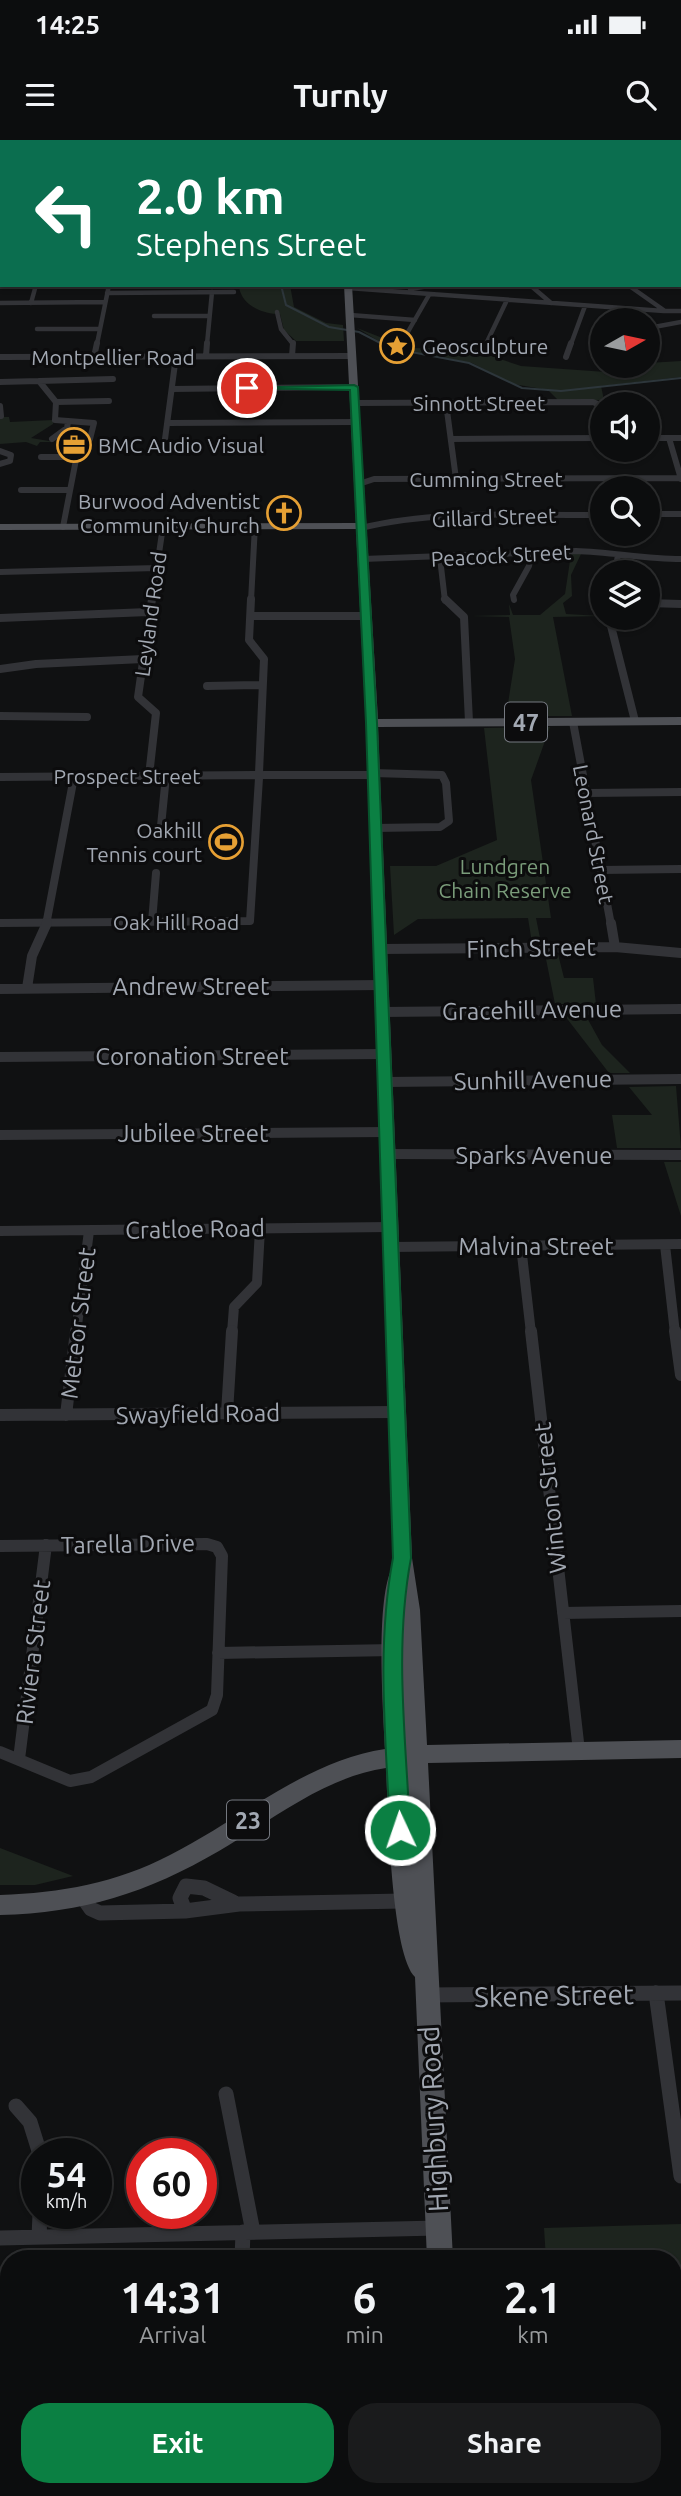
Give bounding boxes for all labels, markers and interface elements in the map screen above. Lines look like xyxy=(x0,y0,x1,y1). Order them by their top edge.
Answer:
text: 14:25 xyxy=(35,10,100,39)
icon: menu xyxy=(21,76,59,114)
icon: search xyxy=(622,76,660,114)
text: Turnly xyxy=(293,77,388,113)
icon: left xyxy=(21,168,112,259)
text: 2.0 km xyxy=(136,168,285,223)
text: Stephens Street xyxy=(136,226,366,262)
north arrow xyxy=(590,308,660,378)
map controls xyxy=(590,308,660,630)
place icon: Geosculpture xyxy=(378,327,416,365)
place label: Geosculpture xyxy=(422,334,548,358)
street label: Montpellier Road xyxy=(31,345,195,369)
pin xyxy=(217,358,277,418)
icon: arrive xyxy=(228,369,266,407)
street label: Sinnott Street xyxy=(413,391,545,415)
button: sound xyxy=(590,392,660,462)
office icon: BMC Audio Visual xyxy=(55,426,93,464)
place label: BMC Audio Visual xyxy=(98,433,264,457)
street label: Cumming Street xyxy=(409,467,563,491)
button: search xyxy=(590,476,660,546)
place label: Burwood Adventist Community Church xyxy=(78,489,260,537)
church icon: Burwood Adventist Community Church xyxy=(265,494,303,532)
street label: Gillard Street xyxy=(431,503,557,531)
street label: Peacock Street xyxy=(430,539,572,571)
street label: Leyland Road xyxy=(129,550,171,678)
button: layers xyxy=(590,560,660,630)
road number: 47 xyxy=(505,702,547,742)
street label: Leonard Street xyxy=(569,762,619,906)
street label: Prospect Street xyxy=(53,764,201,788)
place label: Oakhill Tennis court xyxy=(87,818,202,866)
sports icon: Oakhill Tennis court xyxy=(207,823,245,861)
park label: Lundgren Chain Reserve xyxy=(438,854,572,902)
street label: Oak Hill Road xyxy=(113,910,239,934)
street label: Finch Street xyxy=(466,933,597,963)
street label: Andrew Street xyxy=(113,973,270,1000)
street label: Gracehill Avenue xyxy=(442,995,622,1025)
street label: Coronation Street xyxy=(95,1043,289,1070)
street label: Sunhill Avenue xyxy=(454,1065,612,1095)
street label: Jubilee Street xyxy=(118,1120,269,1147)
street label: Sparks Avenue xyxy=(456,1142,612,1169)
street label: Cratloe Road xyxy=(125,1214,265,1244)
street label: Malvina Street xyxy=(458,1233,614,1260)
street label: Meteor Street xyxy=(55,1245,101,1400)
street label: Swayfield Road xyxy=(116,1399,280,1429)
street label: Winton Street xyxy=(529,1421,571,1575)
street label: Tarella Drive xyxy=(61,1529,195,1559)
street label: Riviera Street xyxy=(11,1578,55,1726)
position arrow xyxy=(363,1793,437,1867)
road number: 23 xyxy=(227,1800,269,1840)
street label: Skene Street xyxy=(474,1978,634,2012)
street label: Highbury Road xyxy=(413,2025,453,2213)
speed limit sign: 60 xyxy=(126,2138,217,2229)
text: 54 xyxy=(47,2154,86,2194)
text: km/h xyxy=(46,2191,87,2211)
text: 14:31 xyxy=(120,2274,225,2321)
text: 6 xyxy=(353,2274,377,2321)
text: 2.1 xyxy=(504,2274,562,2321)
text: Arrival xyxy=(139,2322,206,2347)
text: min xyxy=(345,2322,384,2347)
text: km xyxy=(517,2322,549,2347)
button: Exit xyxy=(21,2403,334,2483)
button: Share xyxy=(348,2403,661,2483)

